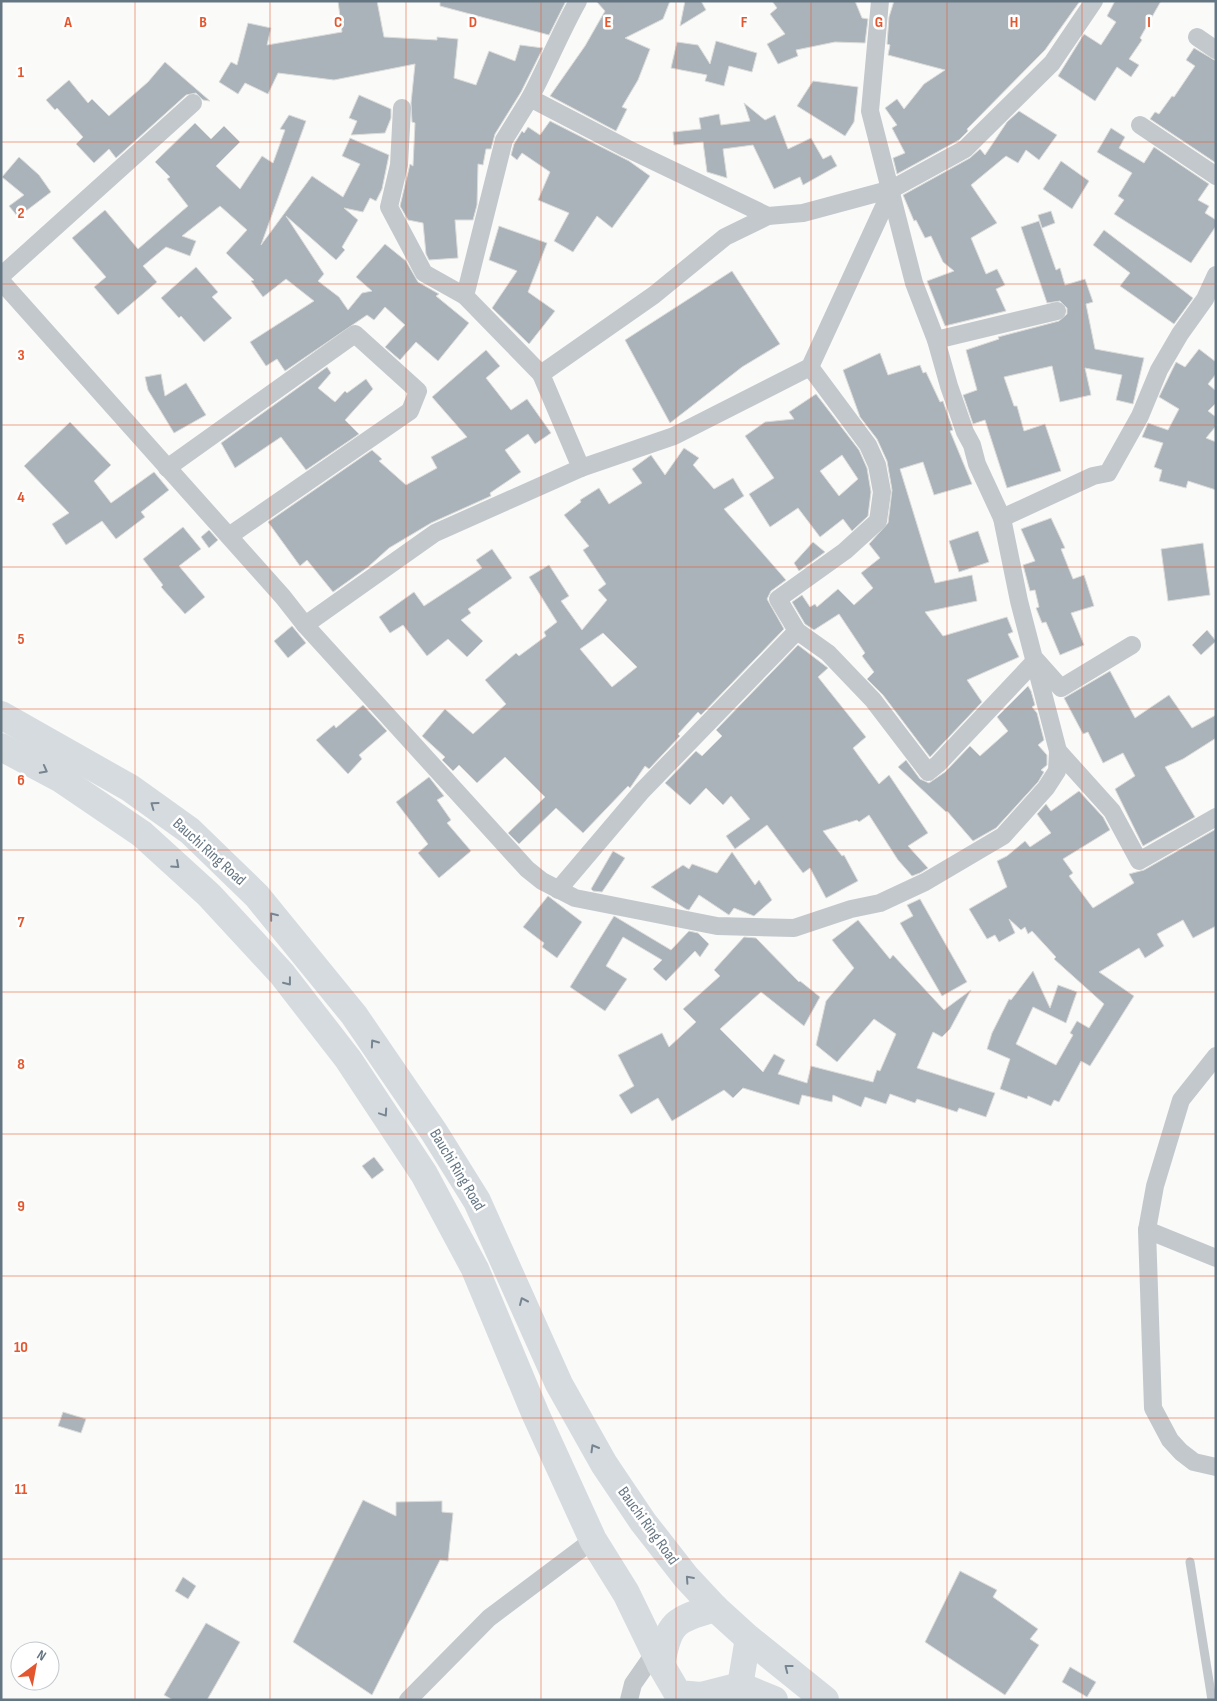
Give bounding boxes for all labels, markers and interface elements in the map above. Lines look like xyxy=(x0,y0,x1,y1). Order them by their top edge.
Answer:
text: A xyxy=(63,13,72,32)
text: B xyxy=(199,13,207,32)
text: C xyxy=(334,13,342,32)
text: D xyxy=(469,13,477,32)
text: E xyxy=(605,13,612,32)
text: F xyxy=(741,13,748,32)
text: G xyxy=(875,13,883,32)
text: H xyxy=(1010,13,1018,32)
text: I xyxy=(1147,13,1151,32)
text: 1 xyxy=(18,63,25,82)
text: 2 xyxy=(17,204,25,223)
text: 3 xyxy=(17,346,25,365)
text: 4 xyxy=(17,488,25,507)
text: 5 xyxy=(17,630,25,649)
one-way arrow xyxy=(39,764,48,774)
text: 6 xyxy=(17,771,25,790)
one-way arrow xyxy=(151,802,160,811)
street label: Bauchi Ring Road xyxy=(169,814,249,890)
one-way arrow xyxy=(170,859,179,868)
one-way arrow xyxy=(269,912,278,921)
text: 7 xyxy=(18,913,25,932)
one-way arrow xyxy=(282,976,291,986)
one-way arrow xyxy=(371,1039,380,1049)
text: 8 xyxy=(17,1055,25,1074)
one-way arrow xyxy=(378,1107,387,1117)
street label: Bauchi Ring Road xyxy=(425,1126,489,1214)
text: 9 xyxy=(17,1197,25,1216)
one-way arrow xyxy=(519,1297,530,1306)
text: 10 xyxy=(14,1338,28,1357)
one-way arrow xyxy=(590,1444,600,1453)
text: 11 xyxy=(15,1480,28,1499)
street label: Bauchi Ring Road xyxy=(613,1483,683,1569)
one-way arrow xyxy=(685,1576,694,1585)
north arrow xyxy=(10,1641,60,1691)
text: N xyxy=(34,1646,49,1665)
one-way arrow xyxy=(785,1666,794,1674)

